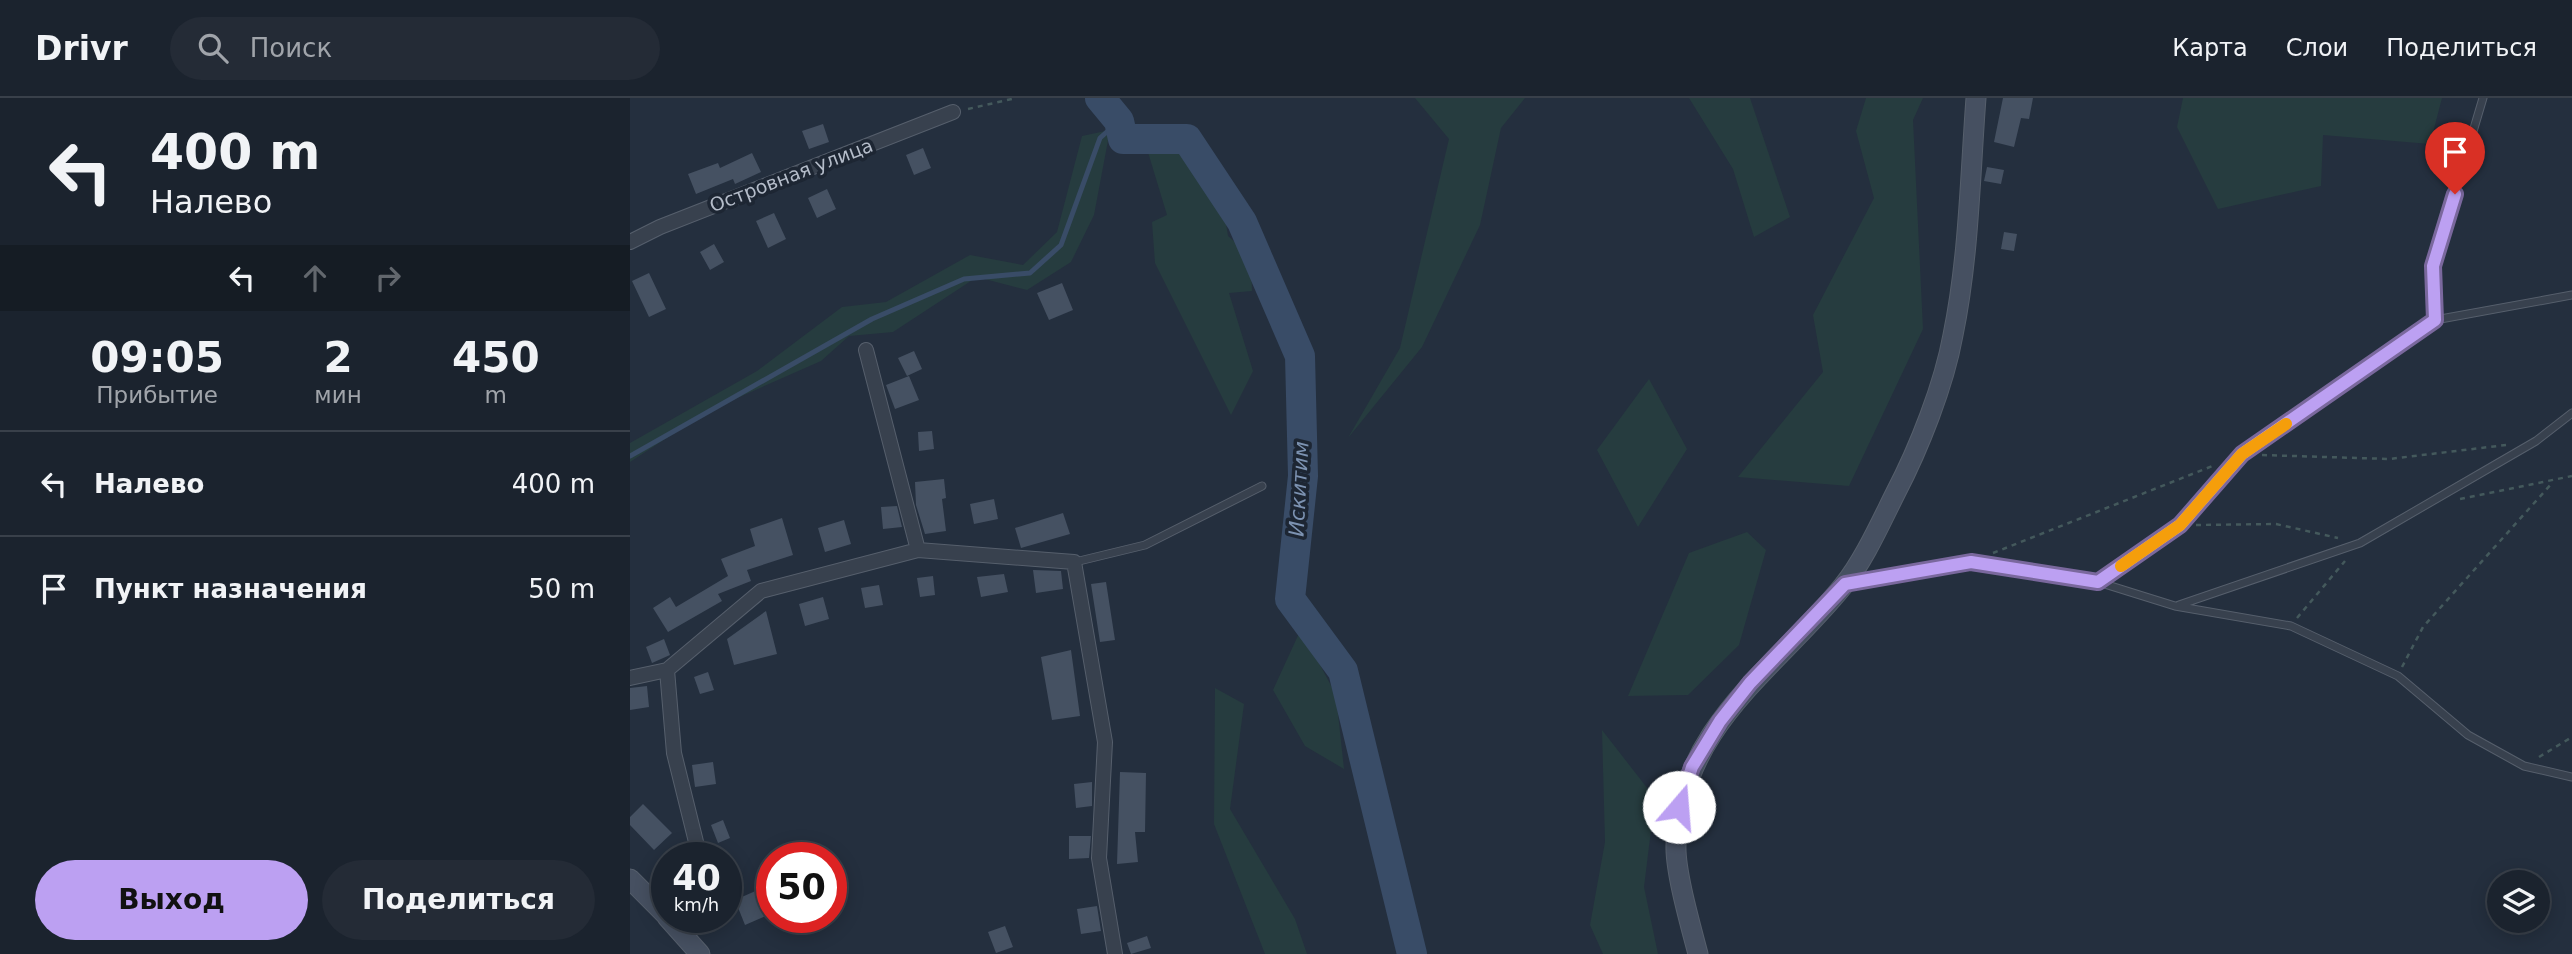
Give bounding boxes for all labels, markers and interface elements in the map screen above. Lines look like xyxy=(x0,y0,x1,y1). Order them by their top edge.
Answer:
search box xyxy=(170,17,660,80)
text: Drivr xyxy=(35,29,128,68)
icon: search xyxy=(194,29,232,67)
text: Поиск xyxy=(250,33,332,63)
text: Карта xyxy=(2172,34,2248,62)
text: Слои xyxy=(2286,34,2348,62)
text: Поделиться xyxy=(2386,34,2537,62)
pin xyxy=(2425,122,2485,194)
text: 400 m xyxy=(150,124,320,181)
icon: left xyxy=(35,126,126,217)
icon: arrive xyxy=(2436,133,2474,171)
street label: Островная улица xyxy=(706,134,876,216)
text: Налево xyxy=(150,183,272,221)
icon: left xyxy=(223,259,261,297)
icon: ahead xyxy=(296,259,334,297)
icon: right xyxy=(369,259,407,297)
text: 09:05 xyxy=(90,333,224,382)
text: 2 xyxy=(323,333,353,382)
text: 450 xyxy=(452,333,540,382)
text: Прибытие xyxy=(96,382,218,408)
text: мин xyxy=(314,382,362,408)
text: m xyxy=(485,382,507,408)
water label: Искитим xyxy=(1285,441,1313,537)
icon: left xyxy=(35,465,73,503)
text: Налево xyxy=(94,469,204,499)
text: 400 m xyxy=(512,469,595,499)
icon: arrive xyxy=(35,570,73,608)
text: Пункт назначения xyxy=(94,574,367,604)
text: 50 m xyxy=(528,574,595,604)
position arrow xyxy=(1642,770,1716,844)
speed limit sign: 50 xyxy=(756,842,847,933)
text: 40 xyxy=(672,858,721,898)
button: Выход xyxy=(35,860,308,940)
button: Поделиться xyxy=(322,860,595,940)
map controls xyxy=(2487,870,2550,933)
button: layers xyxy=(2487,870,2550,933)
text: km/h xyxy=(674,894,719,915)

